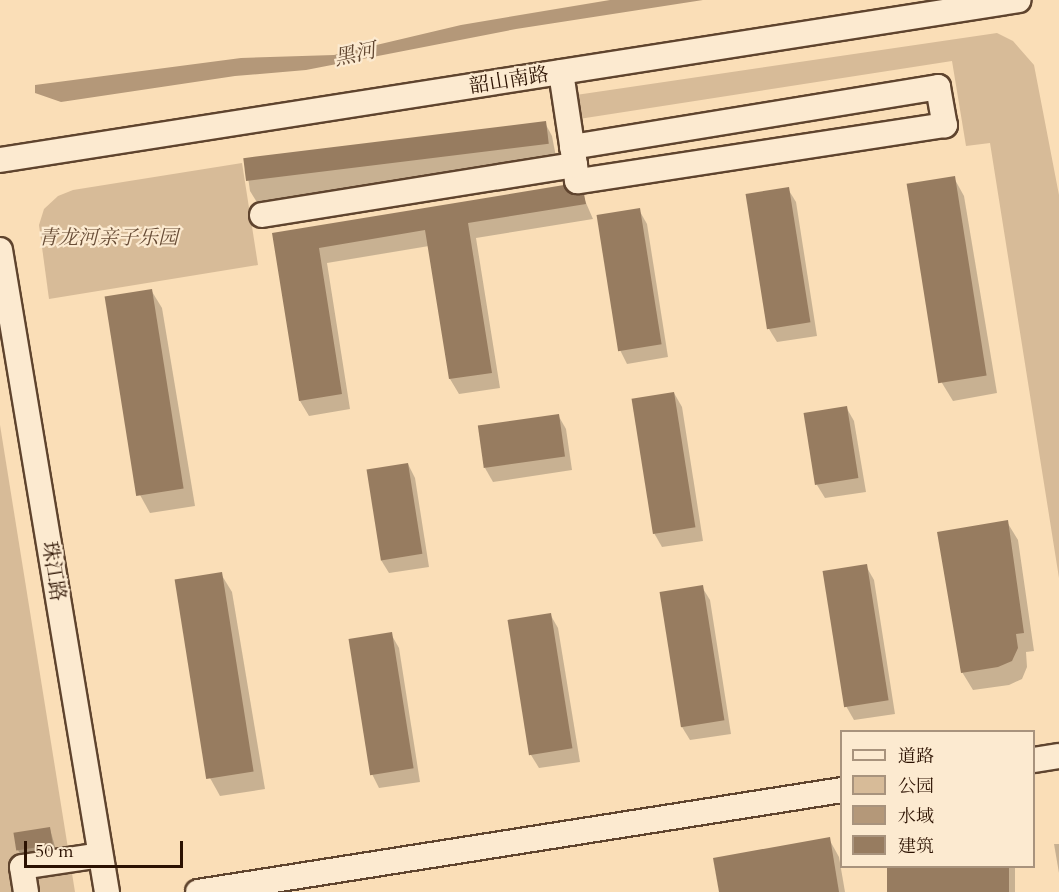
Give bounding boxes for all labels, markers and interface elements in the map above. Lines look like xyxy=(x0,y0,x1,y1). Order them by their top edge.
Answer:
water label: 黑河 xyxy=(332,38,378,72)
street label: 韶山南路 xyxy=(468,62,550,98)
park label: 青龙河亲子乐园 xyxy=(38,225,178,249)
street label: 珠江路 xyxy=(37,539,71,603)
legend xyxy=(840,730,1035,868)
text: 道路 xyxy=(898,744,934,769)
text: 公园 xyxy=(898,774,934,799)
text: 水域 xyxy=(898,804,934,829)
scale bar xyxy=(27,829,186,867)
text: 建筑 xyxy=(898,834,934,859)
text: 50 m xyxy=(35,839,74,864)

